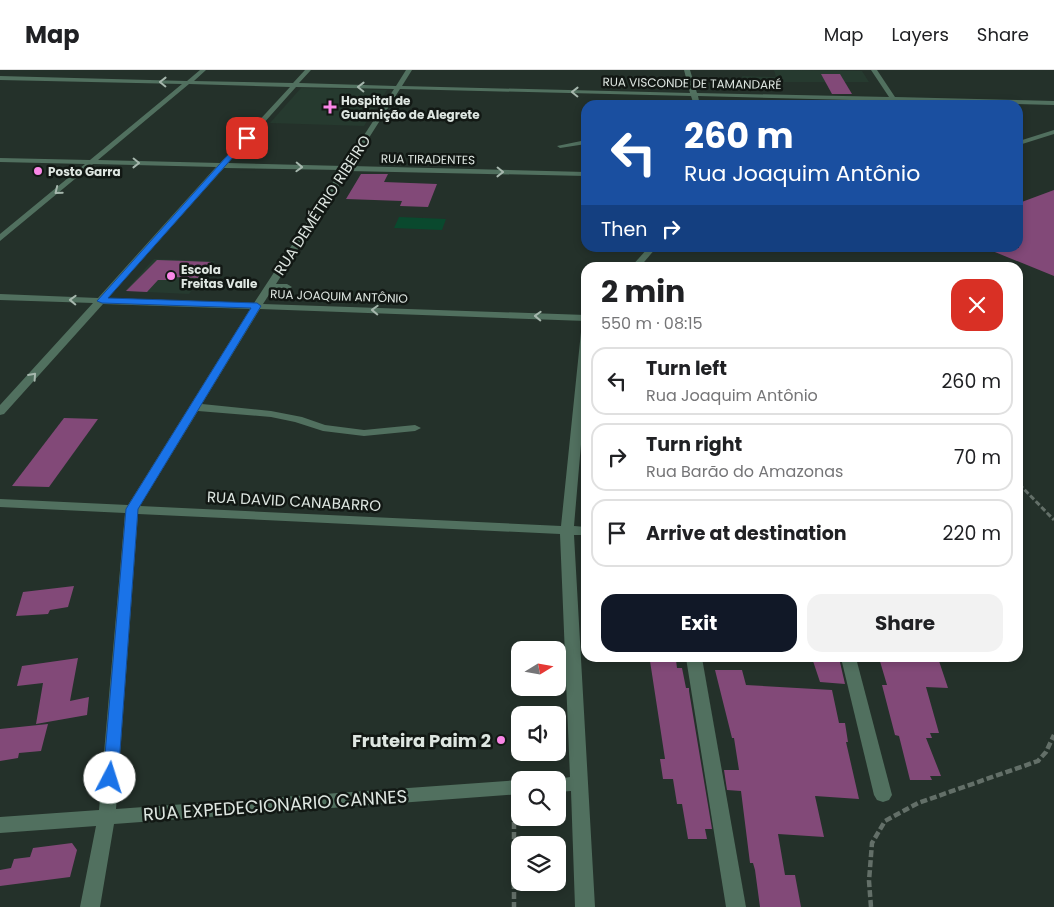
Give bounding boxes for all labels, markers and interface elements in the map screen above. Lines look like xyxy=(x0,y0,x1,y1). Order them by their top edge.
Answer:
text: Map xyxy=(25,18,80,51)
text: Map xyxy=(824,22,864,47)
text: Layers xyxy=(892,22,949,47)
text: Share xyxy=(977,22,1029,47)
street label: RUA VISCONDE DE TAMANDARÉ xyxy=(602,73,782,93)
one-way arrow xyxy=(159,77,166,87)
one-way arrow xyxy=(356,82,364,92)
one-way arrow xyxy=(571,87,579,97)
place label: Hospital de Guarnição de Alegrete xyxy=(341,92,480,123)
marker: Hospital de Guarnição de Alegrete xyxy=(323,100,337,114)
text: 260 m xyxy=(684,111,794,160)
pin xyxy=(226,117,268,159)
icon: left xyxy=(601,120,666,185)
icon: arrive xyxy=(233,124,261,152)
street label: RUA DEMÉTRIO RIBEIRO xyxy=(269,131,375,279)
street label: RUA TIRADENTES xyxy=(381,150,475,168)
one-way arrow xyxy=(132,158,140,168)
text: Rua Joaquim Antônio xyxy=(684,158,920,189)
one-way arrow xyxy=(295,162,303,172)
place label: Posto Garra xyxy=(48,163,121,180)
marker: Posto Garra xyxy=(32,165,44,177)
one-way arrow xyxy=(496,167,504,177)
one-way arrow xyxy=(55,185,64,193)
icon: right xyxy=(657,215,685,243)
text: Then xyxy=(601,216,647,243)
place label: Escola Freitas Valle xyxy=(181,261,258,292)
marker: Escola Freitas Valle xyxy=(165,270,177,282)
text: 2 min xyxy=(601,270,685,313)
button: close xyxy=(951,279,1003,331)
street label: RUA JOAQUIM ANTÔNIO xyxy=(270,285,408,307)
one-way arrow xyxy=(69,294,77,305)
one-way arrow xyxy=(371,305,378,315)
one-way arrow xyxy=(533,311,541,321)
text: 550 m · 08:15 xyxy=(601,312,703,335)
text: Turn left xyxy=(646,355,727,382)
icon: left xyxy=(603,367,631,395)
text: 260 m xyxy=(941,368,1001,395)
one-way arrow xyxy=(27,373,36,382)
text: Rua Joaquim Antônio xyxy=(646,384,818,407)
text: Turn right xyxy=(646,431,742,458)
icon: right xyxy=(603,443,631,471)
text: 70 m xyxy=(954,444,1001,471)
text: Rua Barão do Amazonas xyxy=(646,460,843,483)
street label: RUA DAVID CANABARRO xyxy=(206,486,382,516)
icon: arrive xyxy=(603,519,631,547)
text: Arrive at destination xyxy=(646,520,847,547)
text: 220 m xyxy=(943,520,1001,547)
button: Exit xyxy=(601,594,797,652)
button: Share xyxy=(807,594,1003,652)
north arrow xyxy=(511,641,566,696)
map controls xyxy=(511,641,566,891)
button: sound xyxy=(511,706,566,761)
place label: Fruteira Paim 2 xyxy=(352,728,491,753)
marker: Fruteira Paim 2 xyxy=(495,734,507,746)
position arrow xyxy=(83,751,135,803)
button: search xyxy=(511,771,566,826)
street label: RUA EXPEDECIONARIO CANNES xyxy=(142,783,408,827)
button: layers xyxy=(511,836,566,891)

